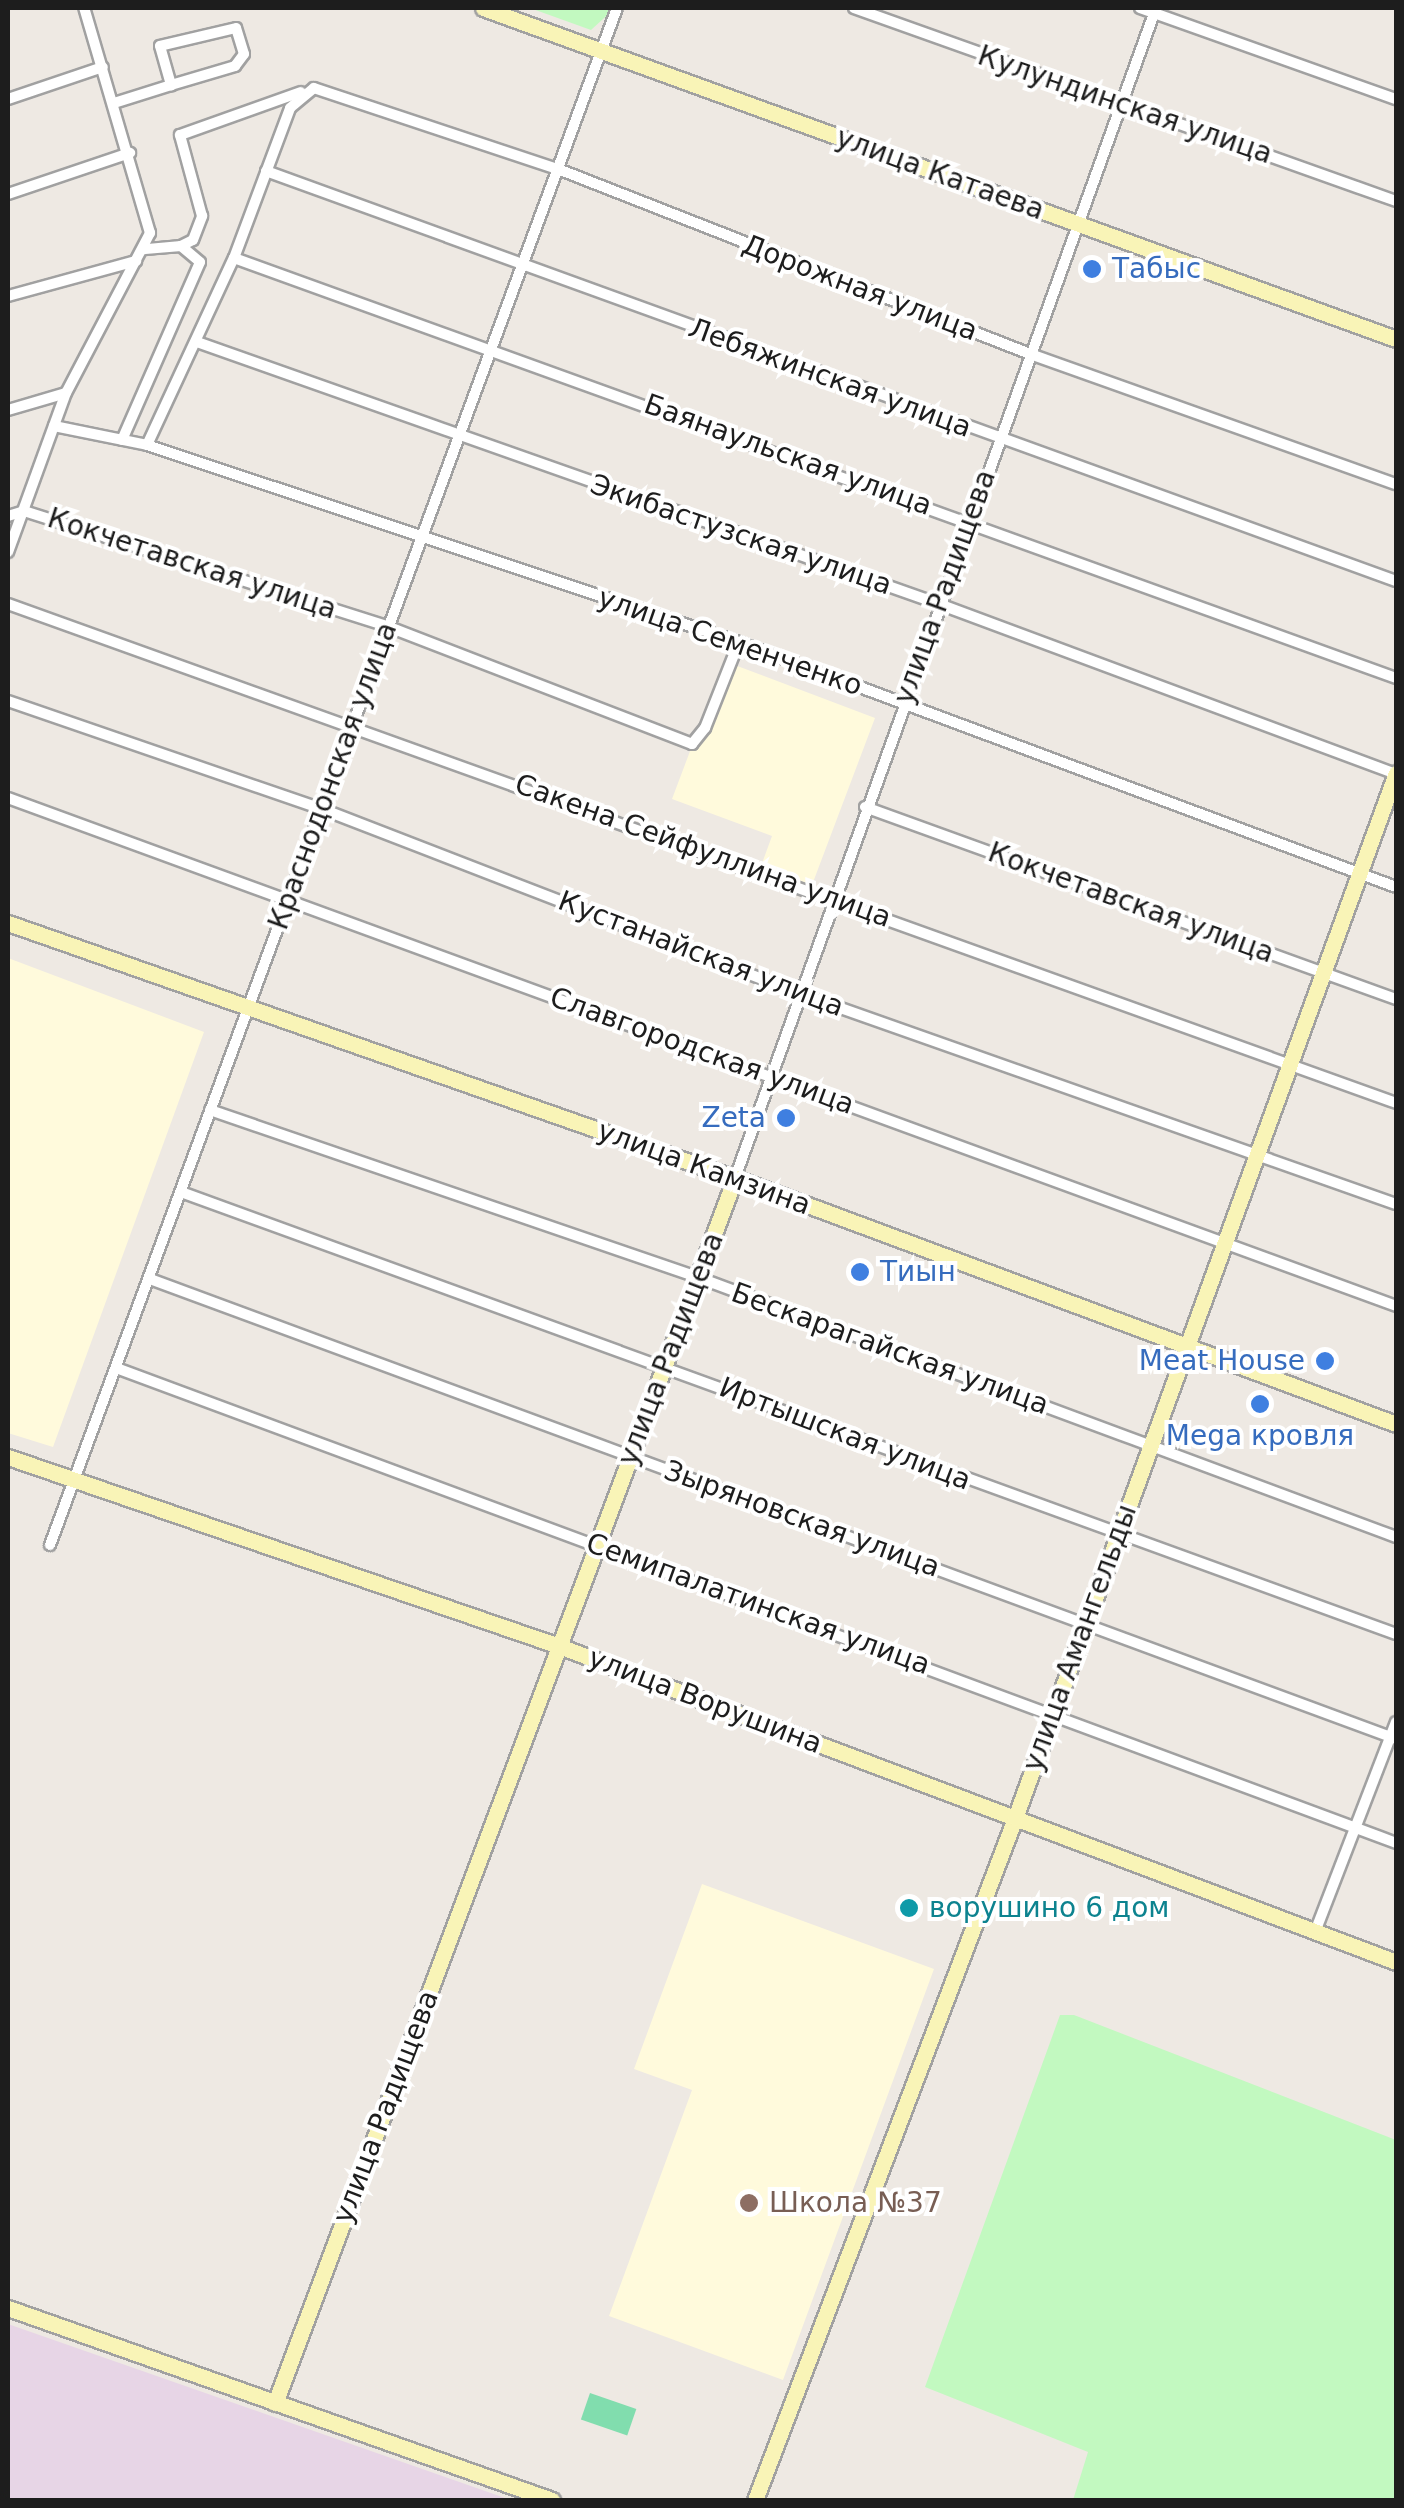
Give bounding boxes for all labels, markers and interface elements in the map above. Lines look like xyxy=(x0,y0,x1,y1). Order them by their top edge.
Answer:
street label: Кулундинская улица xyxy=(973,39,1277,171)
street label: улица Катаева xyxy=(831,121,1049,227)
street label: Дорожная улица xyxy=(738,228,982,348)
place label: Табыс xyxy=(1112,252,1201,286)
marker: Табыс xyxy=(1081,258,1103,280)
street label: Лебяжинская улица xyxy=(684,311,976,445)
street label: Баянаульская улица xyxy=(640,387,936,523)
street label: улица Радищева xyxy=(887,465,1003,709)
street label: Экибастузская улица xyxy=(586,468,896,602)
street label: Кокчетавская улица xyxy=(43,501,341,627)
street label: улица Семенченко xyxy=(593,581,867,703)
street label: Краснодонская улица xyxy=(262,618,404,934)
street label: Сакена Сейфуллина улица xyxy=(510,767,896,935)
street label: Кокчетавская улица xyxy=(983,836,1279,970)
street label: Кустанайская улица xyxy=(554,884,848,1024)
street label: Славгородская улица xyxy=(545,980,859,1122)
place label: Zeta xyxy=(701,1101,766,1135)
marker: Zeta xyxy=(775,1107,797,1129)
street label: улица Камзина xyxy=(593,1114,815,1222)
street label: улица Радищева xyxy=(611,1228,731,1470)
place label: Тиын xyxy=(880,1255,956,1289)
marker: Тиын xyxy=(849,1261,871,1283)
street label: Бескарагайская улица xyxy=(727,1276,1053,1422)
place label: Meat House xyxy=(1139,1344,1305,1378)
marker: Meat House xyxy=(1314,1350,1336,1372)
street label: Иртышская улица xyxy=(714,1371,976,1497)
marker: Mega кровля xyxy=(1249,1393,1271,1415)
place label: Mega кровля xyxy=(1166,1419,1354,1453)
street label: Зыряновская улица xyxy=(660,1453,944,1585)
street label: улица Амангельды xyxy=(1016,1500,1144,1776)
street label: Семипалатинская улица xyxy=(581,1526,935,1682)
street label: улица Ворушина xyxy=(583,1641,827,1761)
place label: ворушино 6 дом xyxy=(929,1891,1169,1925)
marker: ворушино 6 дом xyxy=(898,1897,920,1919)
street label: улица Радищева xyxy=(326,1986,446,2228)
place label: Школа №37 xyxy=(769,2186,942,2220)
marker: Школа №37 xyxy=(738,2192,760,2214)

